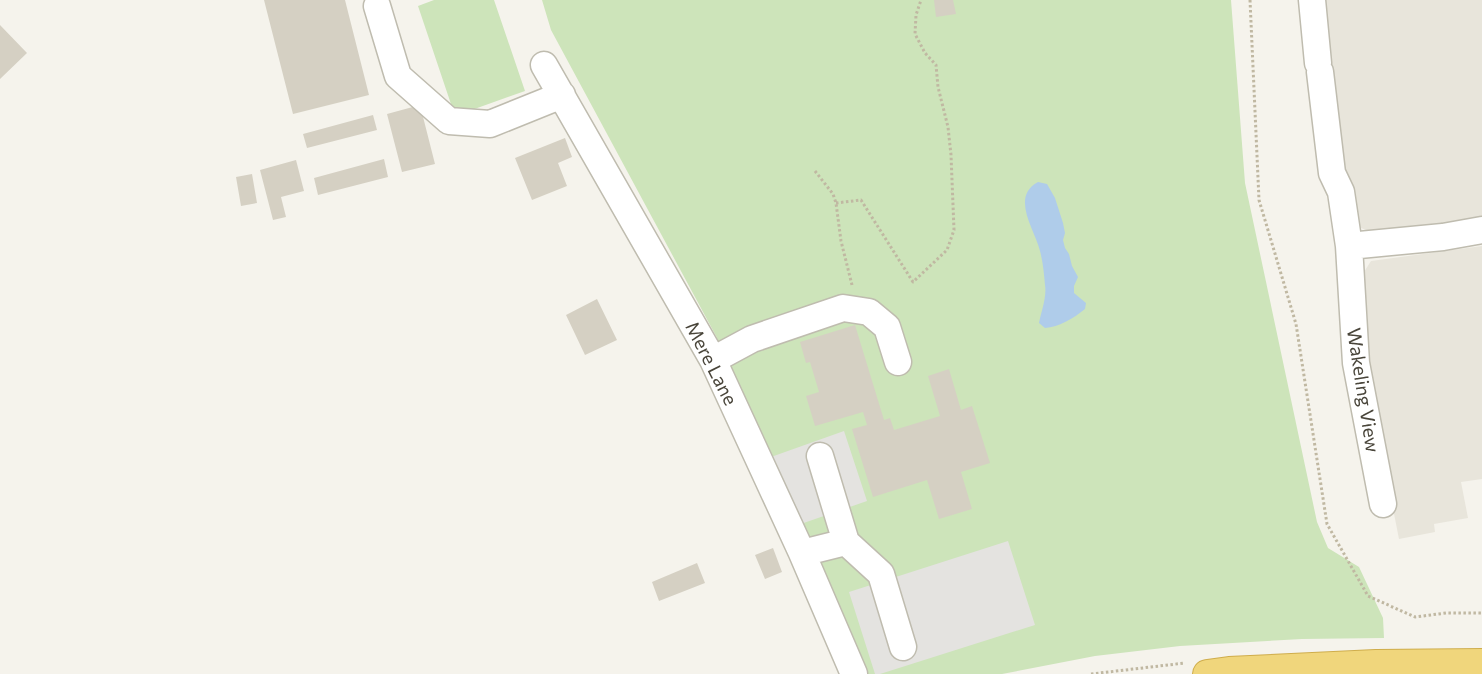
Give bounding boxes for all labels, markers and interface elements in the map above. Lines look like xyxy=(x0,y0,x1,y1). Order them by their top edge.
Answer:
street label: Mere Lane xyxy=(681,317,743,409)
street label: Wakeling View xyxy=(1343,326,1385,454)

